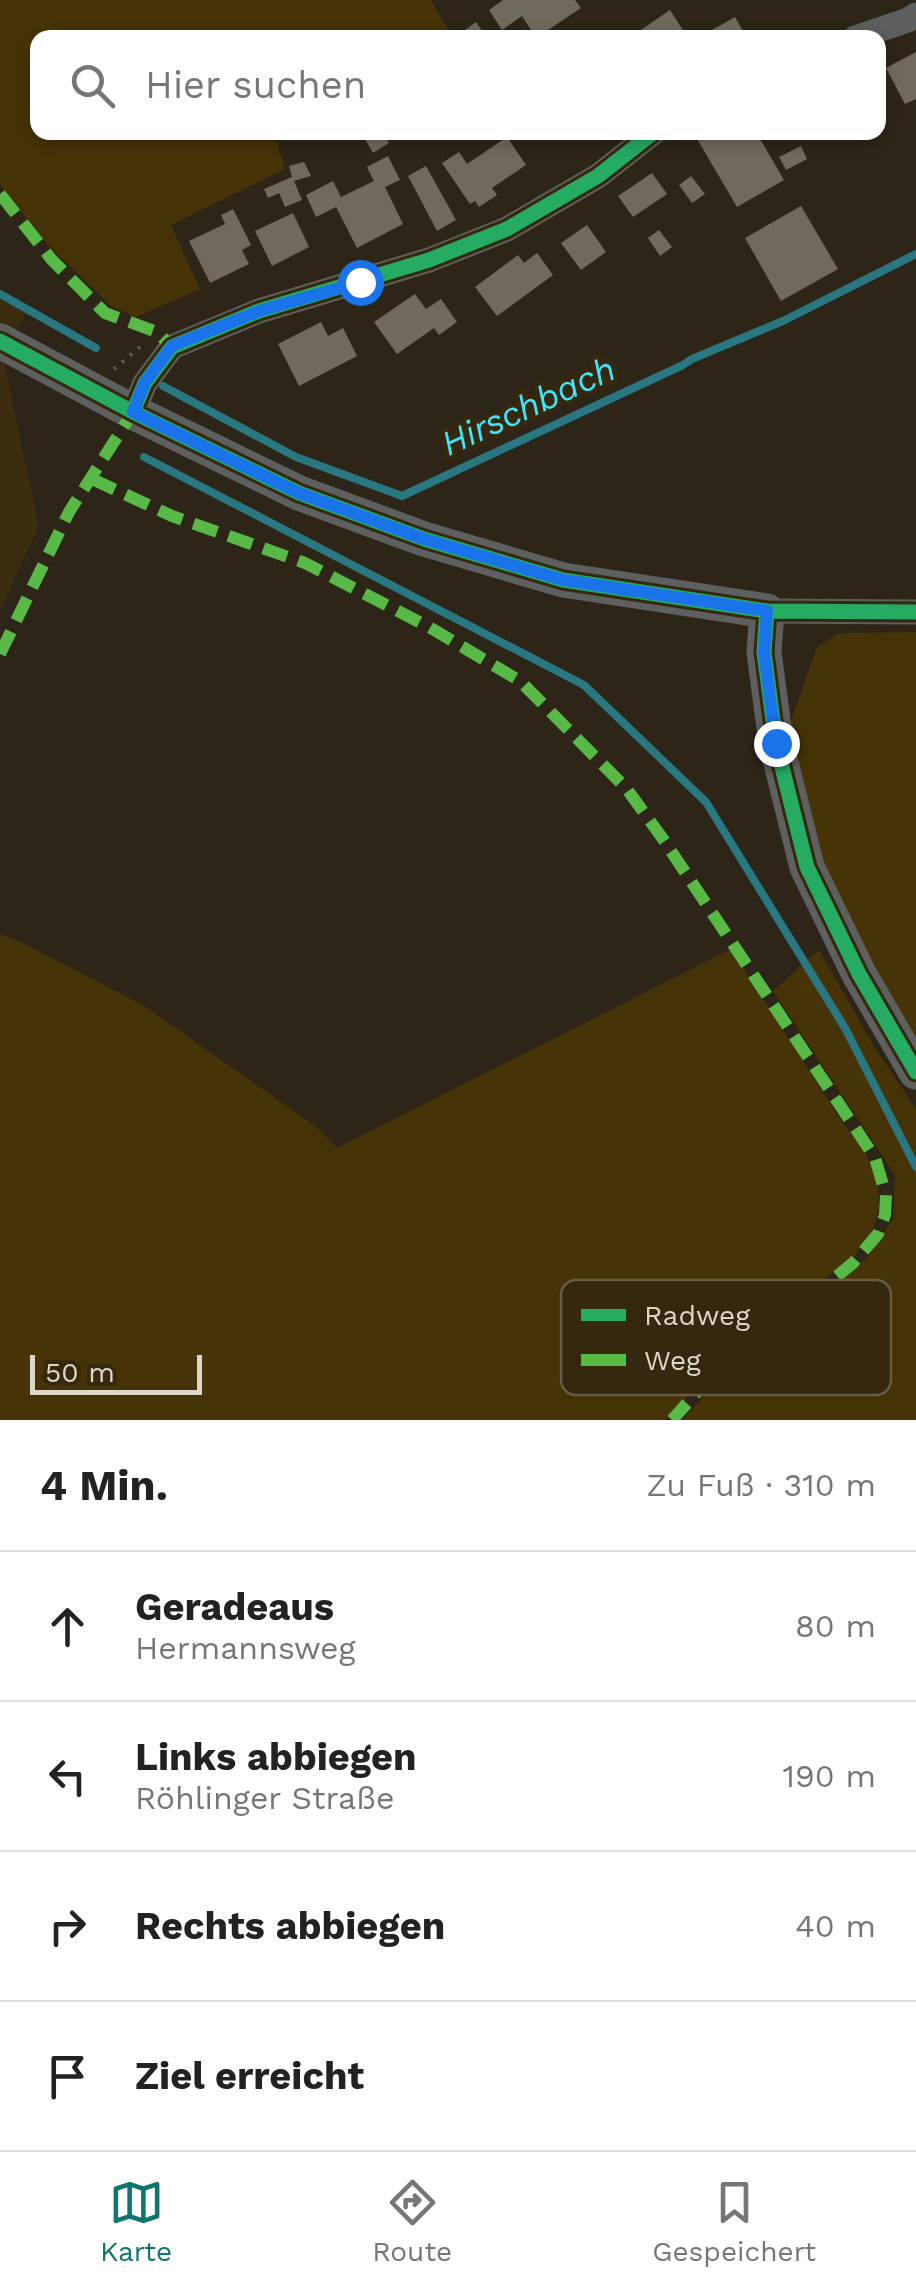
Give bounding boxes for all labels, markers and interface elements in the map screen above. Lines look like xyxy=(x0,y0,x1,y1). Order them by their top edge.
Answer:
search box xyxy=(30,30,886,140)
icon: search xyxy=(65,58,120,113)
text: Hier suchen xyxy=(145,63,366,107)
route start xyxy=(338,260,384,306)
water label: Hirschbach xyxy=(434,347,622,465)
route end xyxy=(754,721,800,767)
legend xyxy=(561,1280,891,1395)
text: Radweg xyxy=(644,1299,750,1332)
text: Weg xyxy=(644,1344,701,1377)
scale bar xyxy=(30,1350,202,1394)
text: 50 m xyxy=(45,1356,115,1389)
text: 4 Min. xyxy=(40,1461,168,1510)
text: Zu Fuß · 310 m xyxy=(647,1466,876,1504)
text: Geradeaus xyxy=(135,1585,334,1629)
icon: ahead xyxy=(40,1599,95,1654)
text: 80 m xyxy=(795,1607,876,1645)
text: Hermannsweg xyxy=(135,1629,356,1667)
text: Links abbiegen xyxy=(135,1735,417,1779)
icon: left xyxy=(40,1749,95,1804)
text: 190 m xyxy=(782,1757,876,1795)
text: Röhlinger Straße xyxy=(135,1779,394,1817)
icon: right xyxy=(40,1899,95,1954)
text: Rechts abbiegen xyxy=(135,1904,445,1948)
text: 40 m xyxy=(795,1907,876,1945)
icon: arrive xyxy=(40,2049,95,2104)
text: Ziel erreicht xyxy=(135,2054,364,2098)
tab: Karte xyxy=(100,2175,172,2268)
tab: Route xyxy=(372,2175,452,2268)
tab: Gespeichert xyxy=(652,2175,816,2268)

